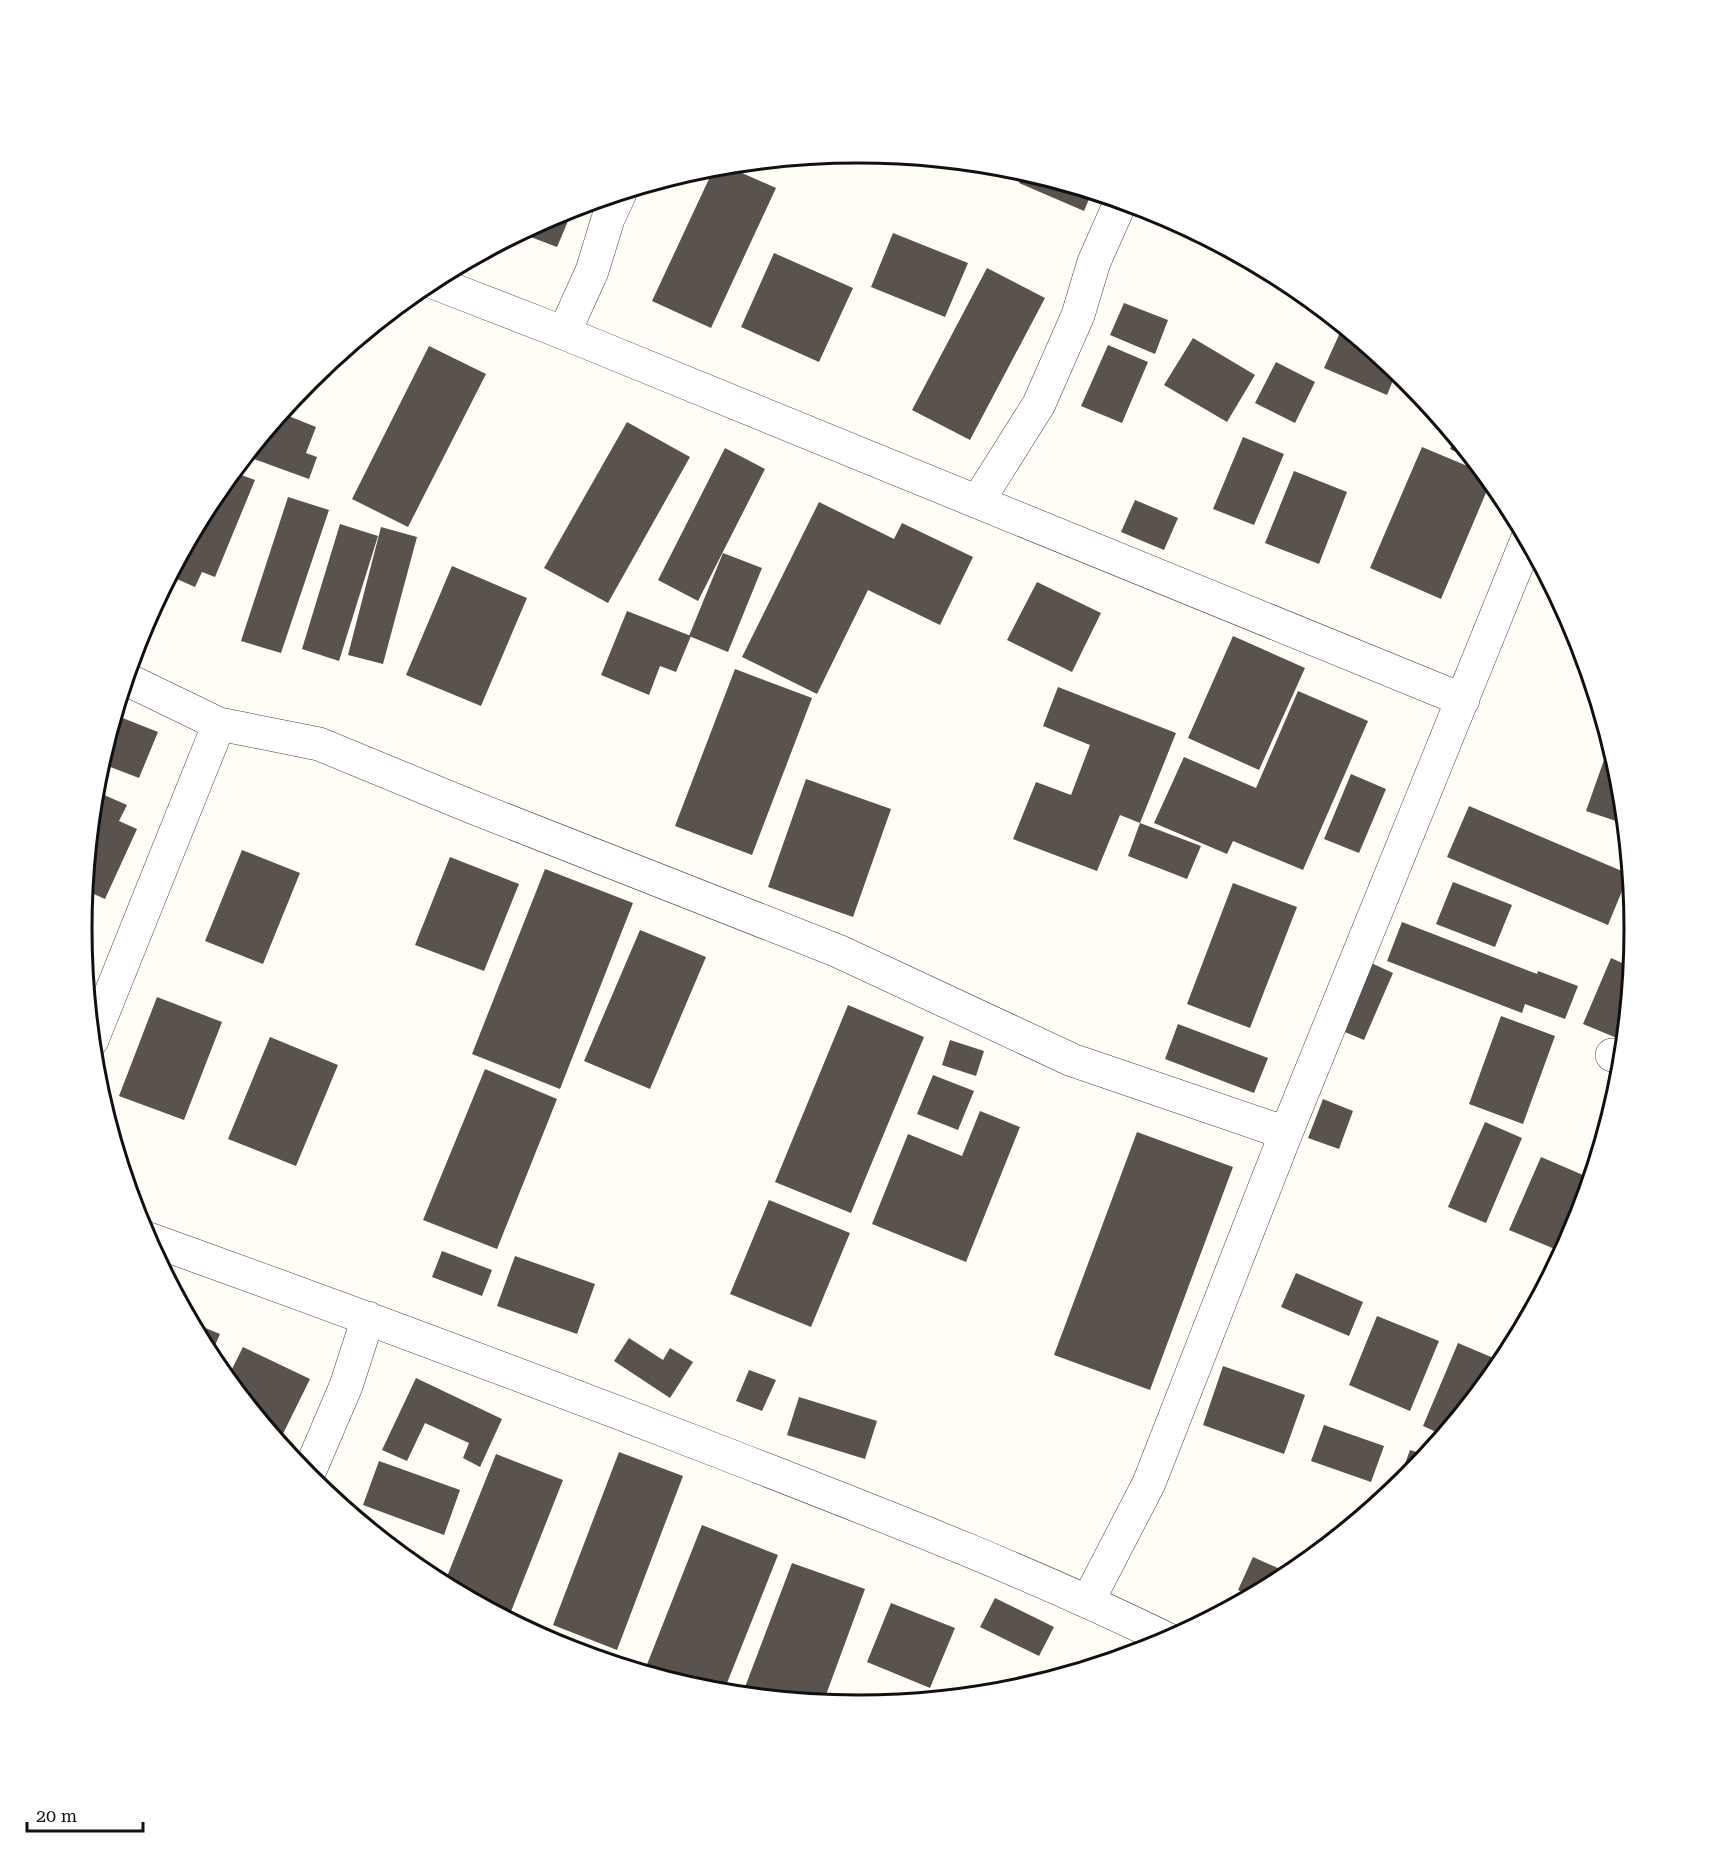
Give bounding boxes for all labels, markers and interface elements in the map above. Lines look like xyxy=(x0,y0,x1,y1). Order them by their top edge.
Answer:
scale bar xyxy=(27,1795,142,1833)
text: 20 m xyxy=(36,1805,77,1826)

